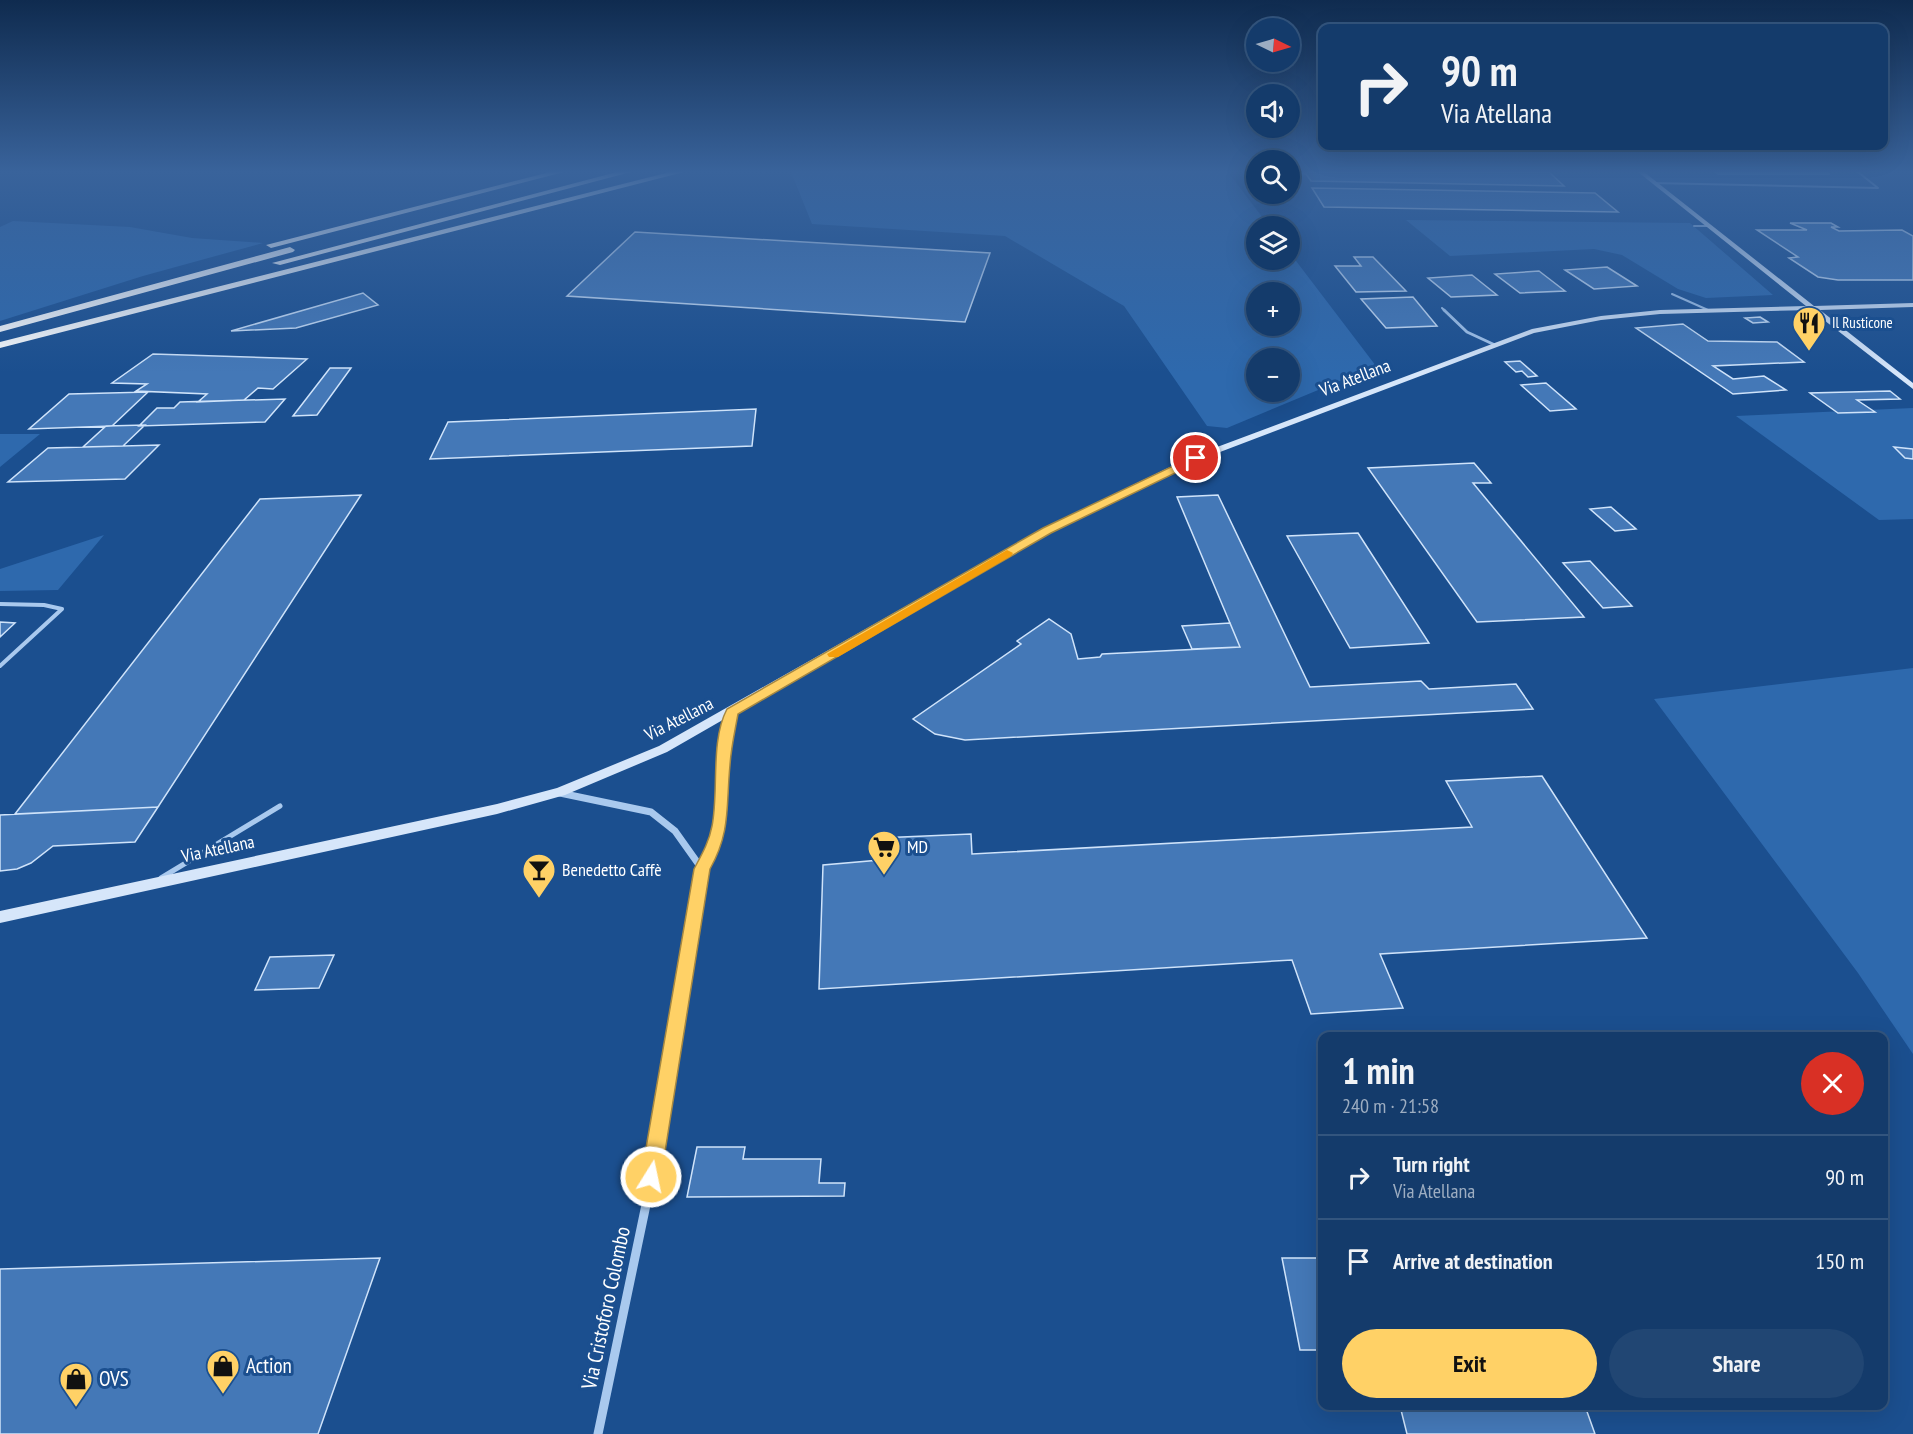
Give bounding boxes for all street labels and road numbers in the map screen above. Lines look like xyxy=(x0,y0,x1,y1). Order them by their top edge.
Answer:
street label: Via Atellana xyxy=(1315,354,1393,402)
street label: Via Atellana xyxy=(640,692,717,746)
street label: Via Atellana xyxy=(178,830,256,868)
street label: Via Cristoforo Colombo xyxy=(575,1224,636,1393)

